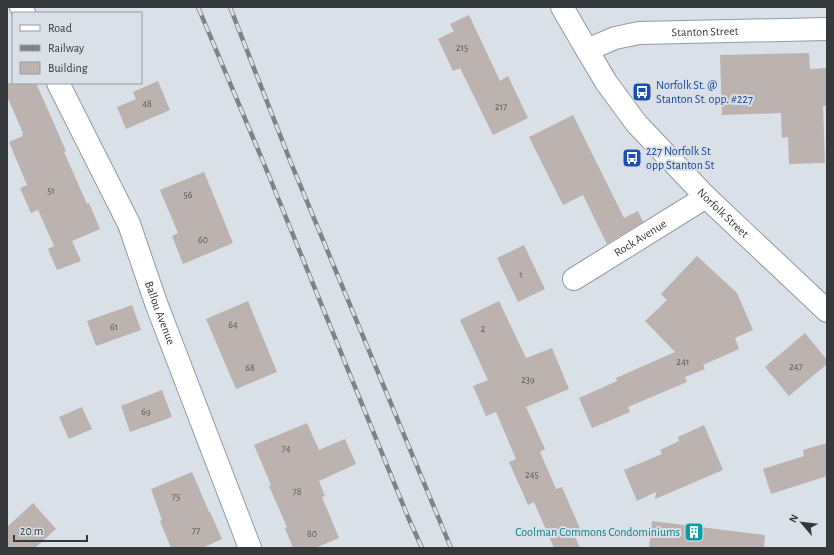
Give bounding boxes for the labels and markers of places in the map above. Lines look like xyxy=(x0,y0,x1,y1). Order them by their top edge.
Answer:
place label: Norfolk St. @ Stanton St. opp. #227 xyxy=(656,79,753,105)
bus stop icon: Norfolk St. @ Stanton St. opp. #227 xyxy=(631,81,653,103)
place label: 227 Norfolk St opp Stanton St xyxy=(646,145,714,171)
bus stop icon: 227 Norfolk St opp Stanton St xyxy=(621,147,643,169)
building icon: Coolman Commons Condominiums xyxy=(683,521,705,543)
place label: Coolman Commons Condominiums xyxy=(515,526,680,538)

